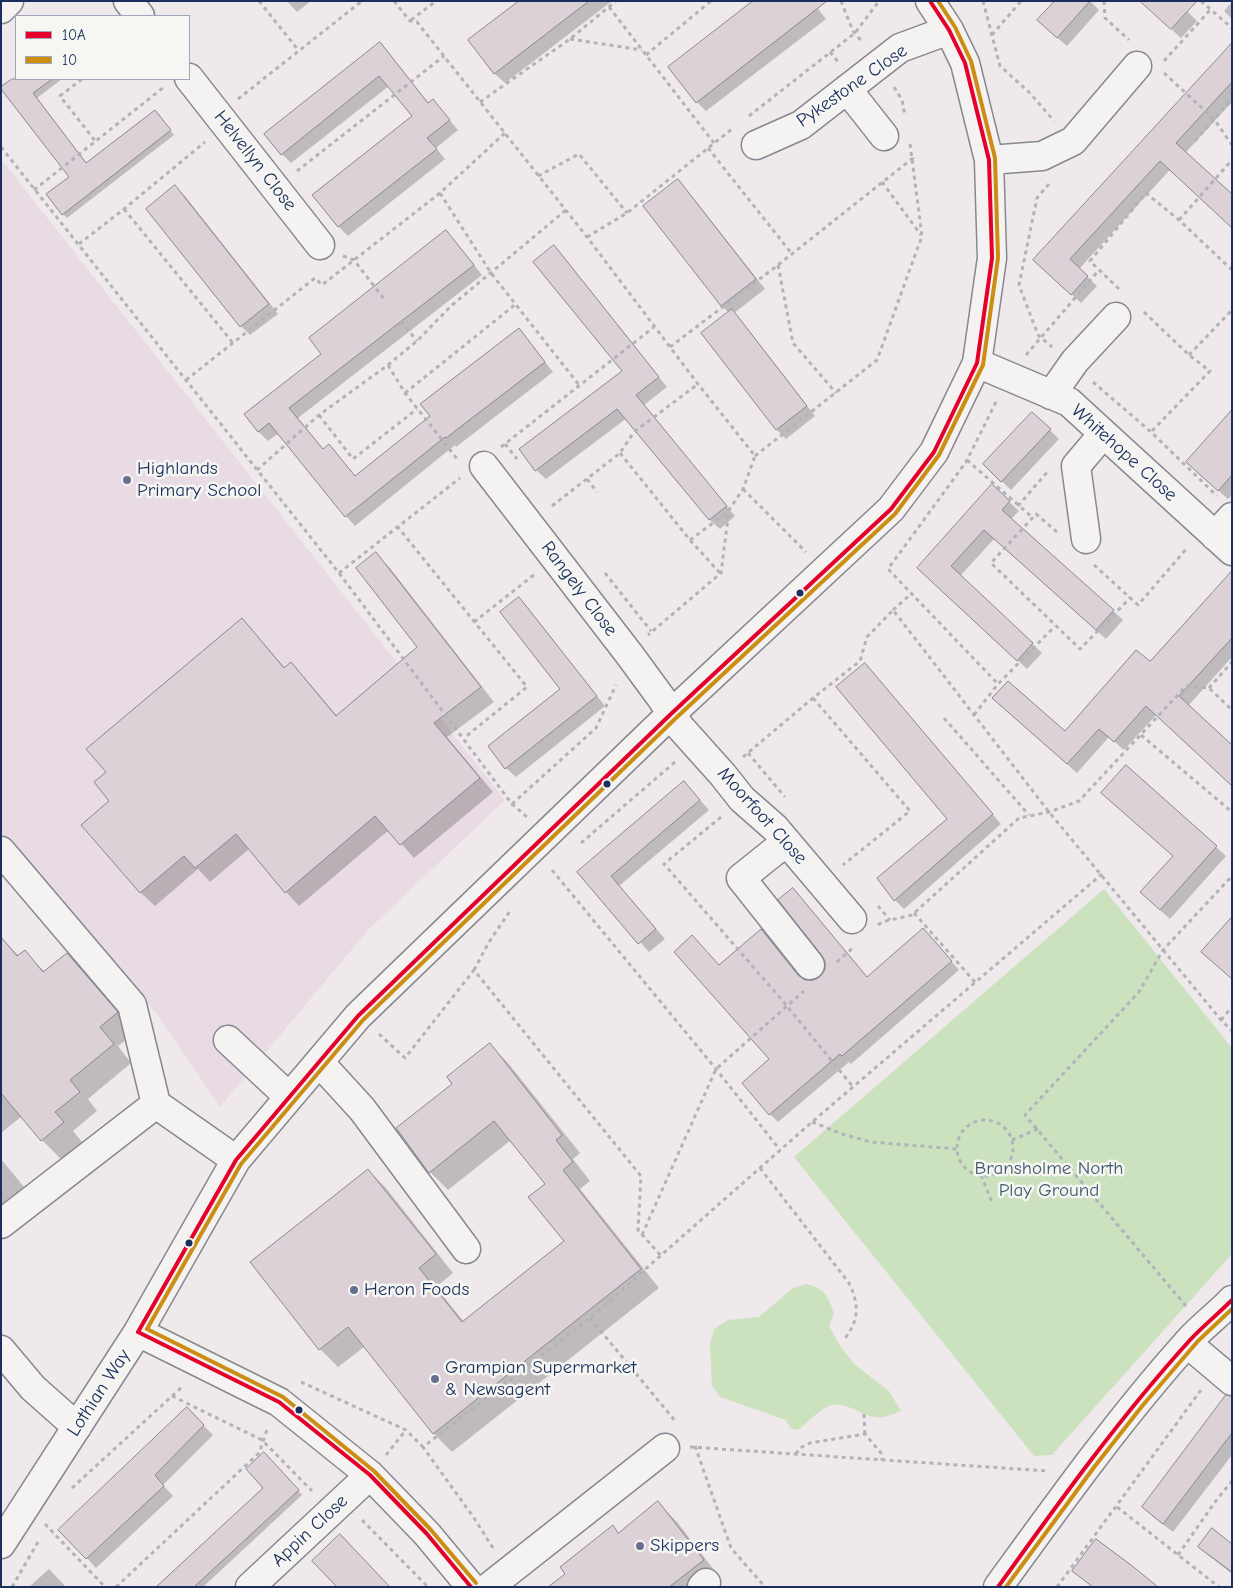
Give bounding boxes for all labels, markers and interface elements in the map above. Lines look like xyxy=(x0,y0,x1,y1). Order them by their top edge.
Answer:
legend xyxy=(15,15,190,80)
text: 10A xyxy=(62,26,86,44)
street label: Pykestone Close xyxy=(792,39,912,133)
text: 10 xyxy=(62,51,77,69)
street label: Helvellyn Close xyxy=(209,106,301,216)
street label: Whitehope Close xyxy=(1066,399,1182,507)
place label: Highlands Primary School xyxy=(137,458,261,502)
marker: Highlands Primary School xyxy=(121,474,133,486)
street label: Rangely Close xyxy=(536,537,622,641)
unlabelled marker xyxy=(795,588,805,598)
street label: Moorfoot Close xyxy=(712,763,812,869)
unlabelled marker xyxy=(602,779,612,789)
park label: Bransholme North Play Ground xyxy=(975,1158,1123,1202)
unlabelled marker xyxy=(184,1238,194,1248)
place label: Heron Foods xyxy=(364,1279,469,1301)
marker: Heron Foods xyxy=(348,1284,360,1296)
street label: Lothian Way xyxy=(62,1345,136,1441)
place label: Grampian Supermarket & Newsagent xyxy=(445,1357,637,1401)
marker: Grampian Supermarket & Newsagent xyxy=(429,1373,441,1385)
unlabelled marker xyxy=(294,1405,304,1415)
street label: Appin Close xyxy=(267,1490,353,1572)
place label: Skippers xyxy=(650,1535,719,1557)
marker: Skippers xyxy=(634,1540,646,1552)

